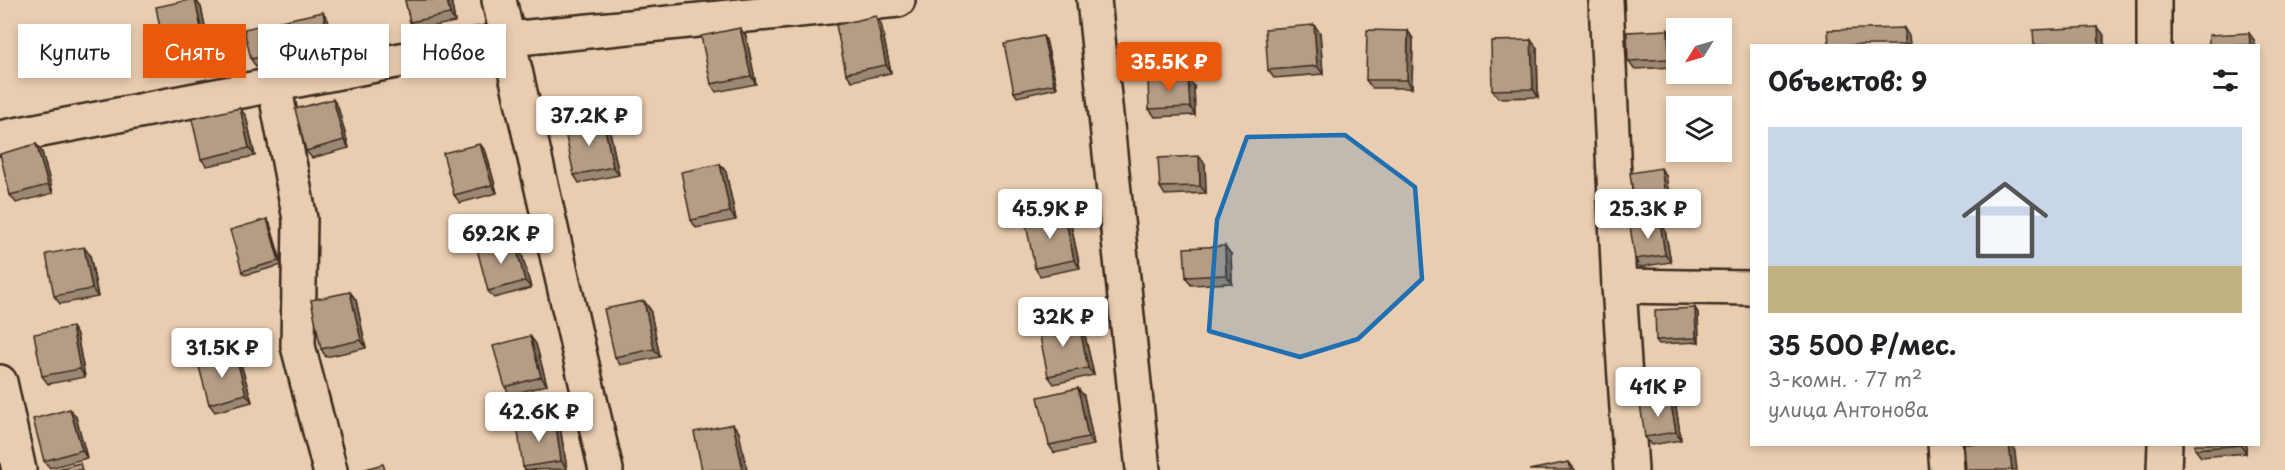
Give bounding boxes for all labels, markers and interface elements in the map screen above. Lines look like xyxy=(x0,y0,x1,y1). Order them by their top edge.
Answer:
north arrow xyxy=(1666,18,1732,84)
map controls xyxy=(1666,18,1732,162)
chip: Купить xyxy=(18,24,131,78)
chip: Снять xyxy=(143,24,246,78)
chip: Фильтры xyxy=(258,24,389,78)
chip: Новое xyxy=(401,24,506,78)
pin: 35.5K ₽ xyxy=(1114,42,1224,93)
text: 35.5K ₽ xyxy=(1130,46,1208,76)
text: Объектов: 9 xyxy=(1768,61,1927,100)
icon: filters xyxy=(2209,64,2242,97)
pin: 37.2K ₽ xyxy=(534,96,644,147)
button: layers xyxy=(1666,96,1732,162)
text: 37.2K ₽ xyxy=(550,100,628,130)
icon: home xyxy=(1951,166,2059,274)
pin: 45.9K ₽ xyxy=(995,189,1105,240)
pin: 25.3K ₽ xyxy=(1593,189,1703,240)
text: 45.9K ₽ xyxy=(1012,193,1088,223)
text: 25.3K ₽ xyxy=(1609,193,1687,223)
pin: 69.2K ₽ xyxy=(446,214,556,265)
text: 69.2K ₽ xyxy=(462,218,540,248)
pin: 32K ₽ xyxy=(1021,297,1105,348)
text: 32K ₽ xyxy=(1032,301,1094,331)
text: 35 500 ₽/мес. xyxy=(1768,325,1957,364)
pin: 31.5K ₽ xyxy=(167,328,277,379)
text: 31.5K ₽ xyxy=(185,332,259,362)
text: 3-комн. · 77 m² xyxy=(1768,364,1922,394)
pin: 41K ₽ xyxy=(1616,367,1700,418)
text: 41K ₽ xyxy=(1629,371,1687,401)
pin: 42.6K ₽ xyxy=(484,392,594,443)
text: улица Антонова xyxy=(1768,394,1928,424)
text: 42.6K ₽ xyxy=(499,396,579,426)

